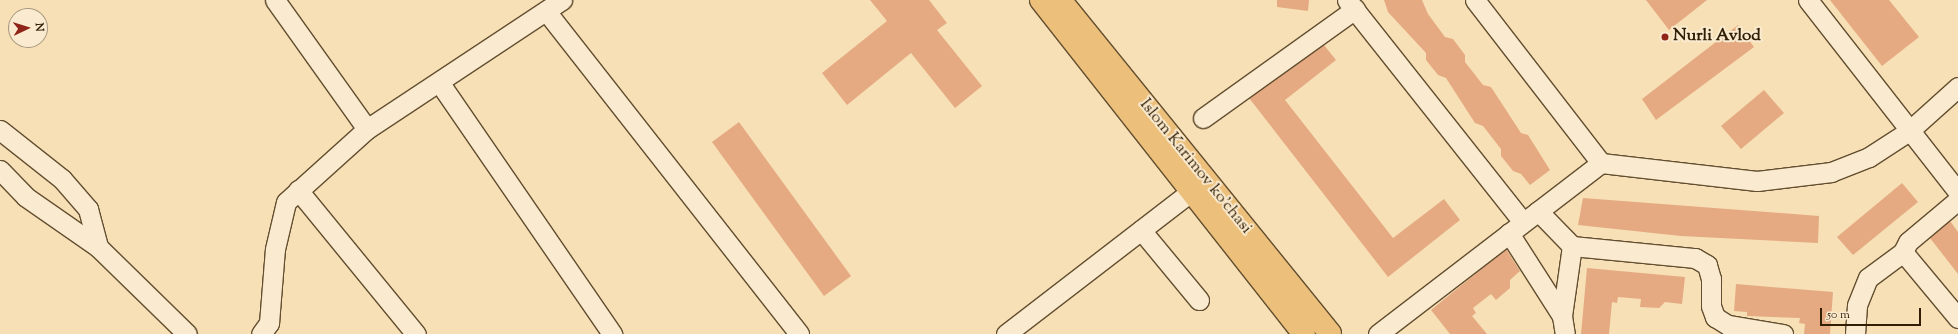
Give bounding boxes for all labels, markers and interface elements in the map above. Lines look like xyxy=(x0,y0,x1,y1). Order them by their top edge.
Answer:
north arrow xyxy=(8,8,48,48)
text: N xyxy=(31,22,47,32)
place label: Nurli Avlod xyxy=(1673,27,1761,47)
marker: Nurli Avlod xyxy=(1660,32,1670,42)
street label: Islom Karimov ko'chasi xyxy=(1134,95,1256,239)
scale bar xyxy=(1822,300,1923,326)
text: 50 m xyxy=(1827,306,1850,324)

